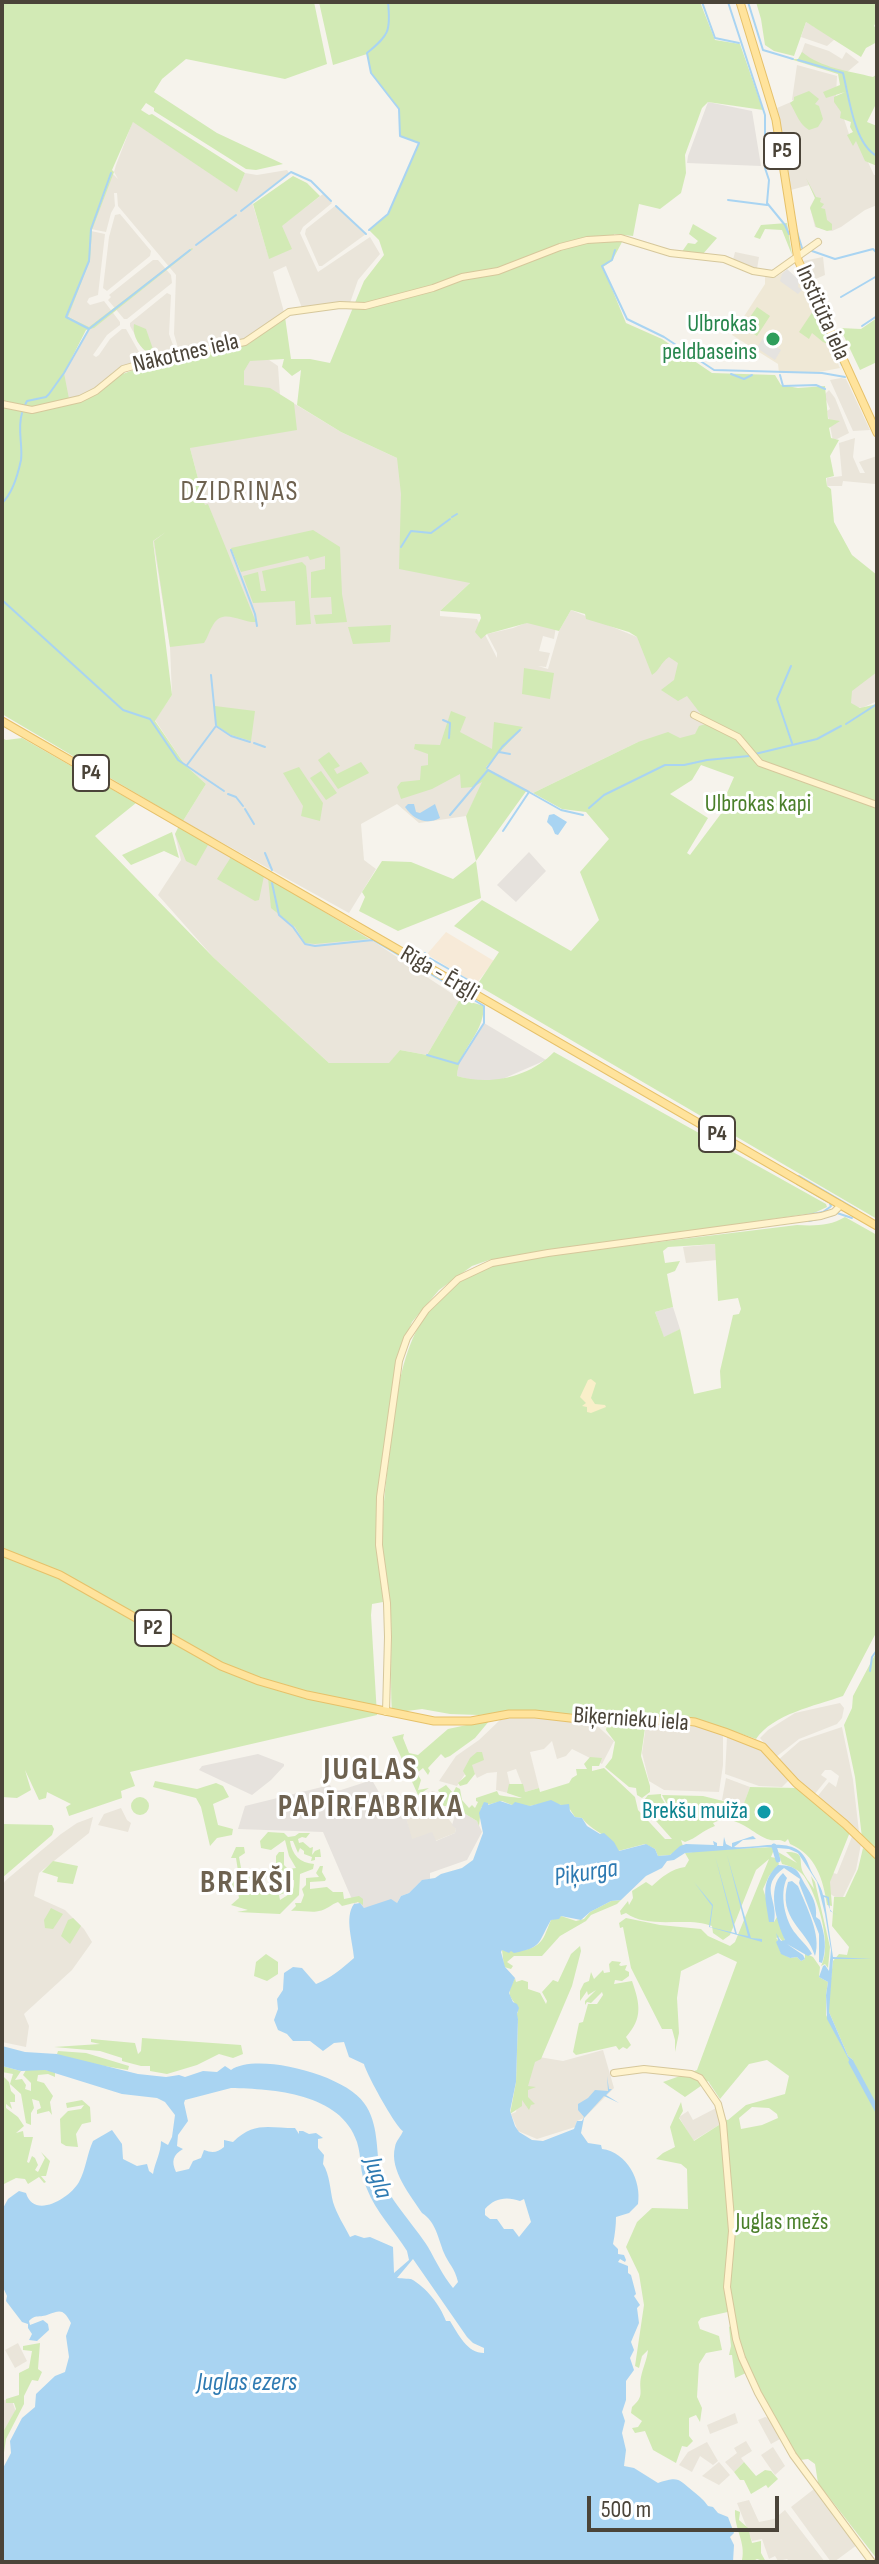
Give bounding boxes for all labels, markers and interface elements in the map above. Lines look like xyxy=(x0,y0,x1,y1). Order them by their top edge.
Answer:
road number: P5 xyxy=(764,133,800,169)
street label: Institūta iela xyxy=(788,261,856,365)
place label: Ulbrokas peldbaseins xyxy=(662,311,757,367)
street label: Nākotnes iela xyxy=(130,328,242,380)
marker: Ulbrokas peldbaseins xyxy=(764,330,782,348)
district label: DZIDRIŅAS xyxy=(180,476,300,510)
road number: P4 xyxy=(73,755,109,791)
park label: Ulbrokas kapi xyxy=(705,791,811,819)
street label: Rīga - Ērgļi xyxy=(395,940,483,1008)
road number: P4 xyxy=(699,1116,735,1152)
road number: P2 xyxy=(135,1610,171,1646)
street label: Biķernieku iela xyxy=(572,1702,690,1738)
district label: JUGLAS PAPĪRFABRIKA xyxy=(278,1752,464,1827)
place label: Brekšu muiža xyxy=(642,1798,748,1826)
marker: Brekšu muiža xyxy=(755,1803,773,1821)
water label: Piķurga xyxy=(552,1854,620,1894)
district label: BREKŠI xyxy=(200,1865,294,1903)
water label: Jugla xyxy=(356,2153,398,2203)
park label: Juglas mežs xyxy=(736,2209,828,2237)
water label: Juglas ezers xyxy=(197,2367,297,2399)
scale bar xyxy=(591,2480,783,2530)
text: 500 m xyxy=(601,2495,651,2524)

